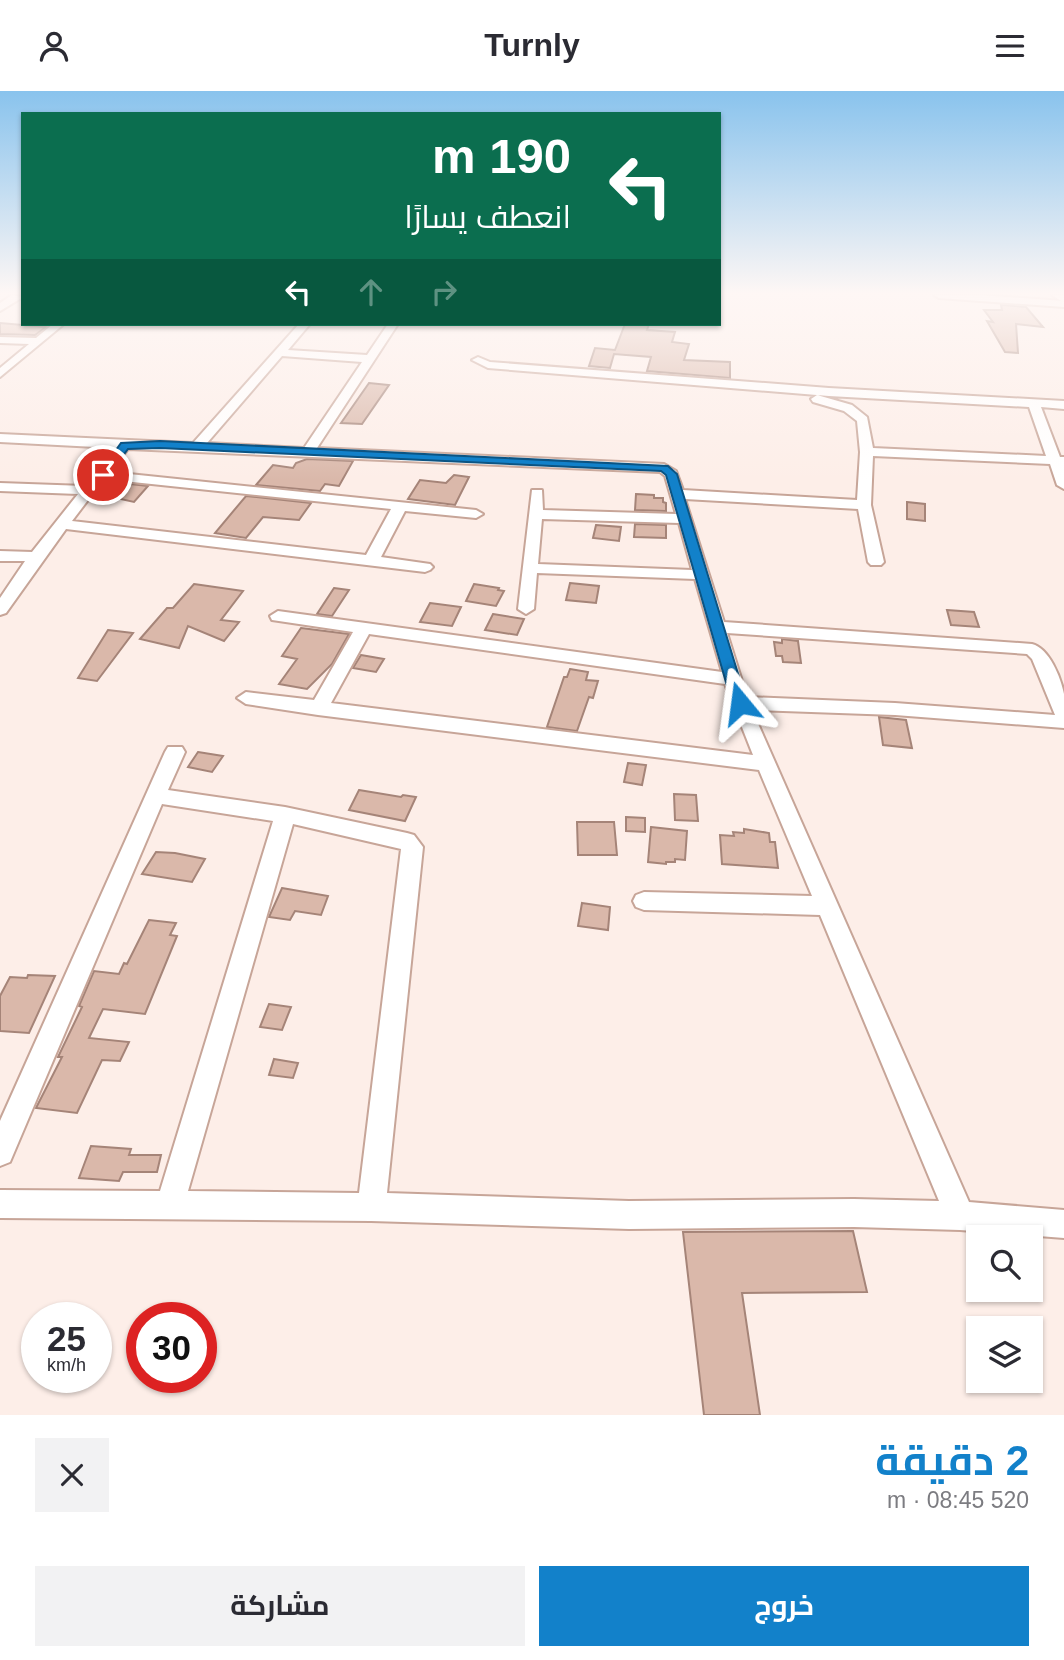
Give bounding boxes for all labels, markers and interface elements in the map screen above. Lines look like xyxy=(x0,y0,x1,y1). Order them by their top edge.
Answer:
icon: person xyxy=(35,27,73,65)
text: Turnly xyxy=(484,27,580,63)
icon: menu xyxy=(991,27,1029,65)
text: 190 m xyxy=(432,129,571,183)
icon: left xyxy=(595,140,686,231)
text: انعطف يسارًا xyxy=(404,199,571,235)
icon: left xyxy=(279,273,317,311)
icon: ahead xyxy=(352,273,390,311)
icon: right xyxy=(425,273,463,311)
pin xyxy=(73,445,133,505)
icon: arrive xyxy=(84,456,122,494)
position arrow xyxy=(703,666,777,740)
map controls xyxy=(966,1225,1043,1393)
button: search xyxy=(966,1225,1043,1302)
speed limit sign: 30 xyxy=(126,1302,217,1393)
button: layers xyxy=(966,1316,1043,1393)
text: 25 xyxy=(47,1319,86,1358)
text: km/h xyxy=(47,1355,86,1375)
text: 2 دقيقة xyxy=(875,1437,1029,1484)
button: close xyxy=(35,1438,109,1512)
text: 520 m · 08:45 xyxy=(887,1487,1029,1513)
button: مشاركة xyxy=(35,1566,525,1646)
button: خروج xyxy=(539,1566,1029,1646)

